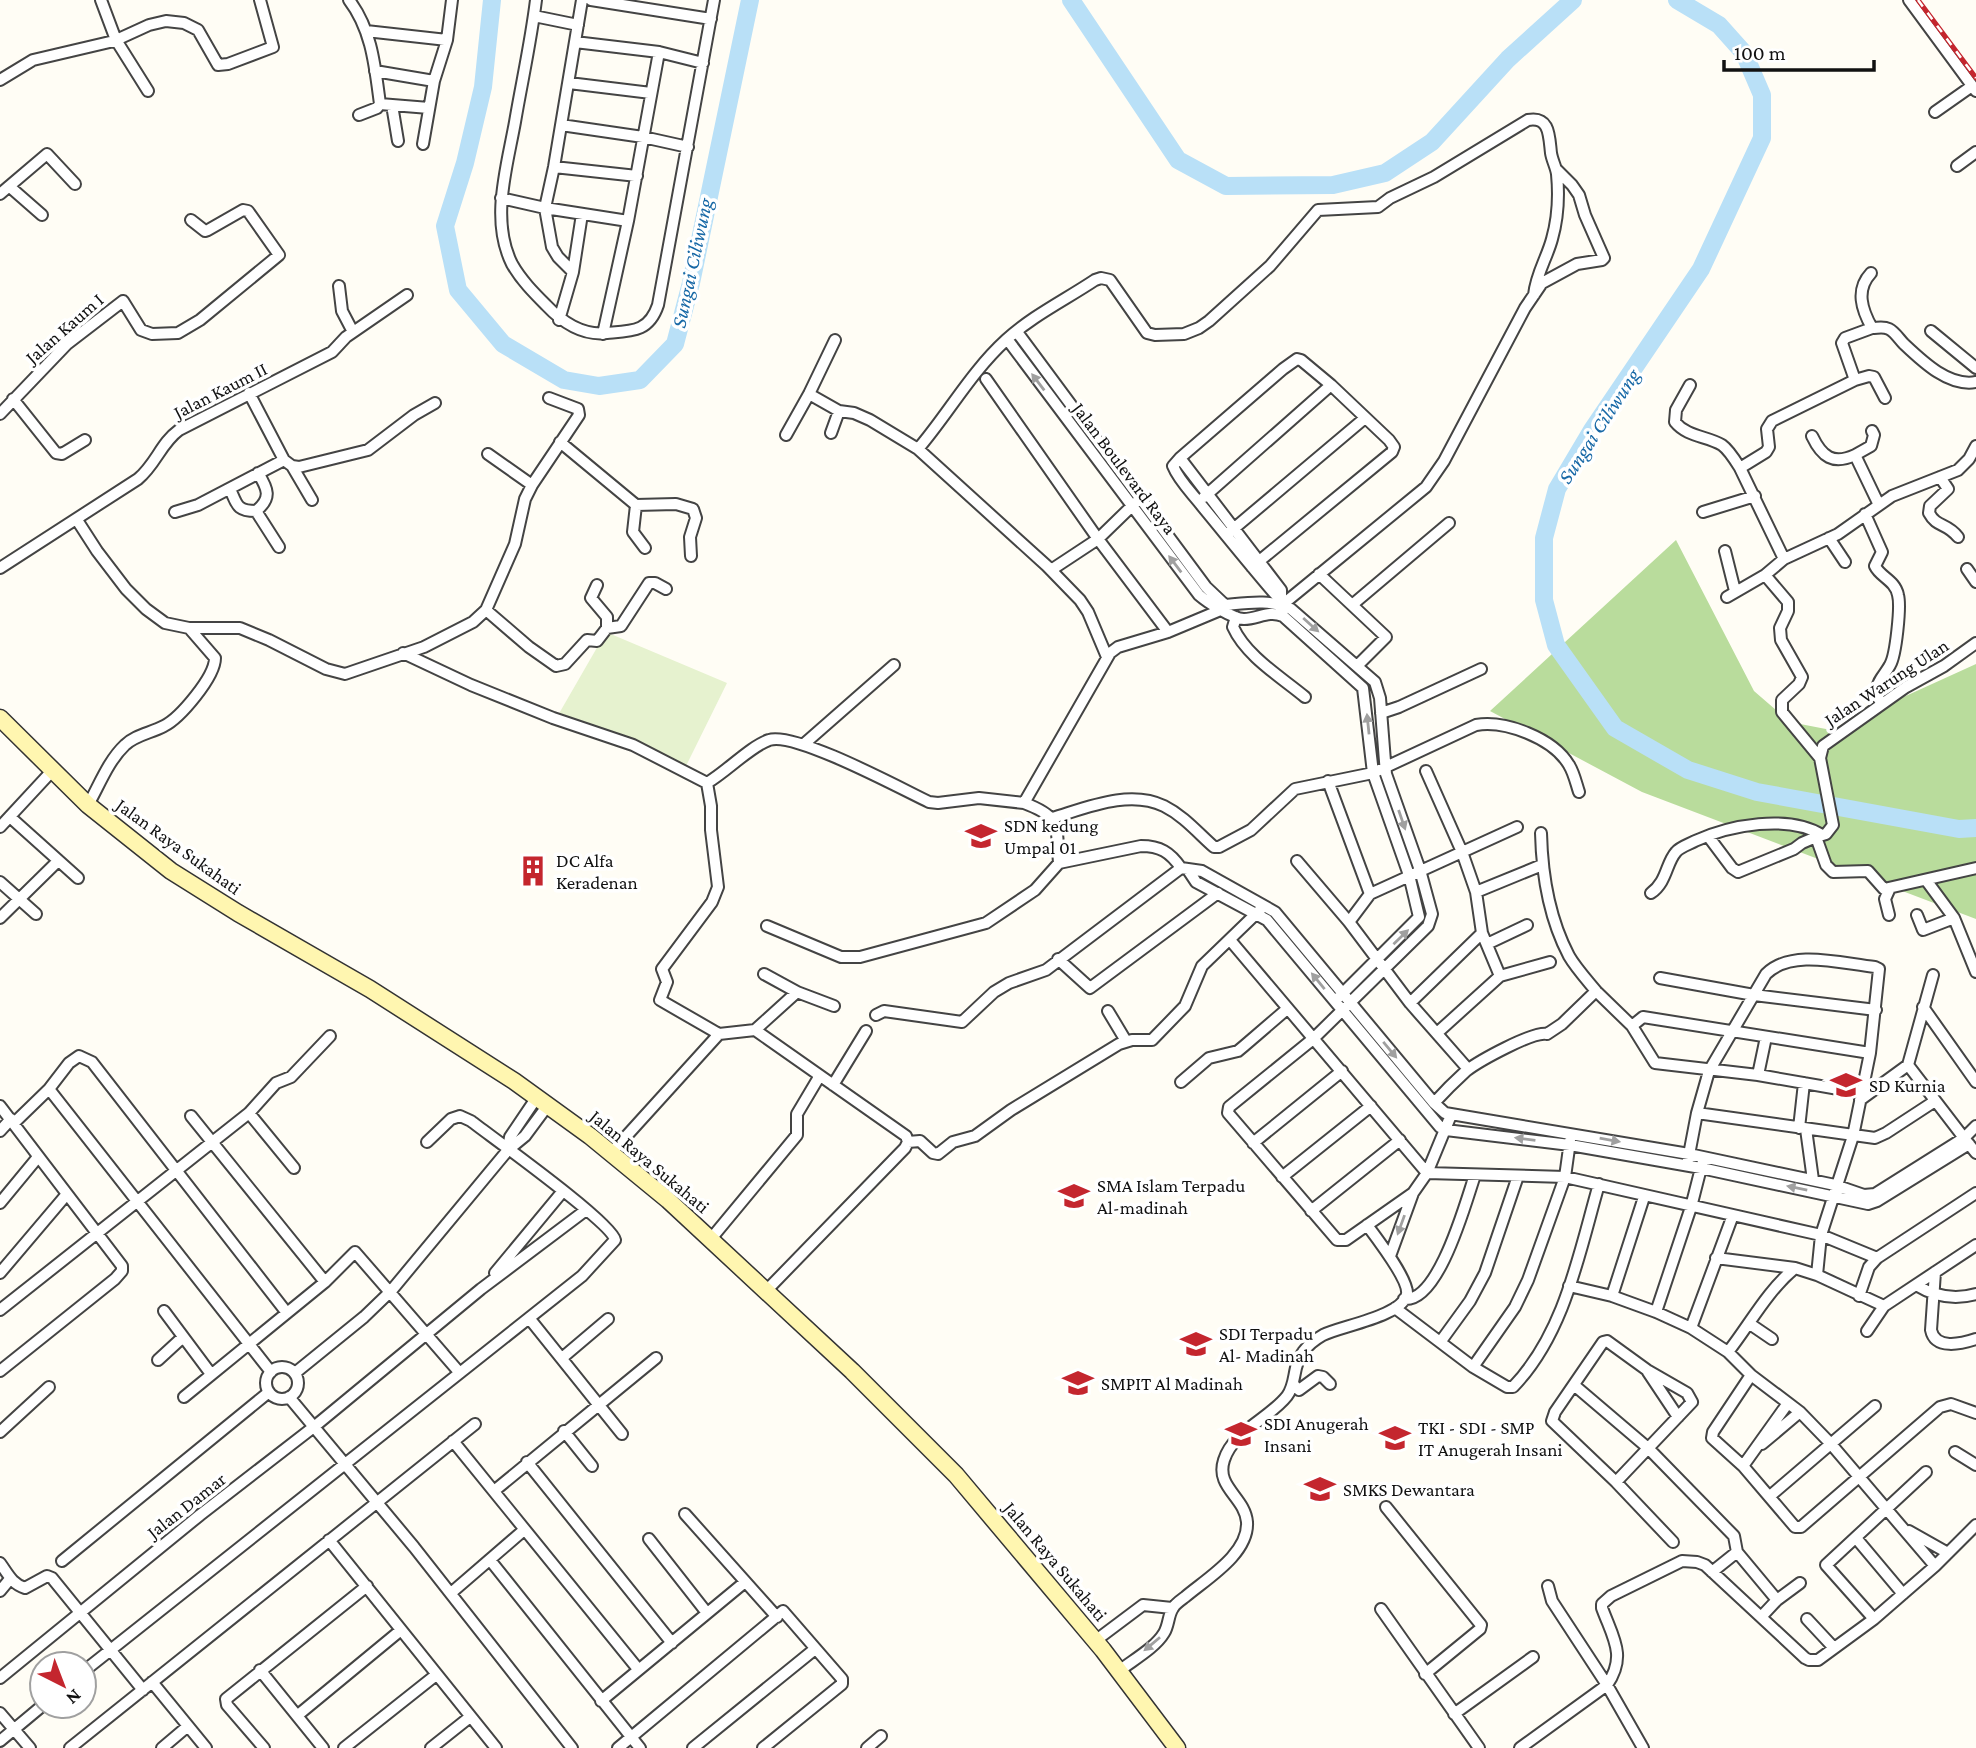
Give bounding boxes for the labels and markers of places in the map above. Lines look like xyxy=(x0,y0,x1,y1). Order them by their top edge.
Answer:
place label: SDN kedung Umpal 01 xyxy=(1004,815,1098,858)
school or university icon: SDN kedung Umpal 01 xyxy=(964,819,998,853)
place label: DC Alfa Keradenan xyxy=(556,850,638,893)
building icon: DC Alfa Keradenan xyxy=(516,854,550,888)
school or university icon: SD Kurnia xyxy=(1829,1068,1863,1102)
place label: SD Kurnia xyxy=(1869,1075,1946,1096)
place label: SMA Islam Terpadu Al-madinah xyxy=(1097,1175,1245,1218)
school or university icon: SMA Islam Terpadu Al-madinah xyxy=(1057,1179,1091,1213)
place label: SDI Terpadu Al- Madinah xyxy=(1219,1323,1314,1366)
school or university icon: SDI Terpadu Al- Madinah xyxy=(1179,1327,1213,1361)
school or university icon: SMPIT Al Madinah xyxy=(1061,1366,1095,1400)
place label: SMPIT Al Madinah xyxy=(1101,1373,1243,1394)
place label: SDI Anugerah Insani xyxy=(1264,1413,1369,1456)
school or university icon: SDI Anugerah Insani xyxy=(1224,1417,1258,1451)
place label: TKI - SDI - SMP IT Anugerah Insani xyxy=(1418,1417,1563,1460)
school or university icon: TKI - SDI - SMP IT Anugerah Insani xyxy=(1378,1421,1412,1455)
school or university icon: SMKS Dewantara xyxy=(1303,1472,1337,1506)
place label: SMKS Dewantara xyxy=(1343,1479,1475,1500)

